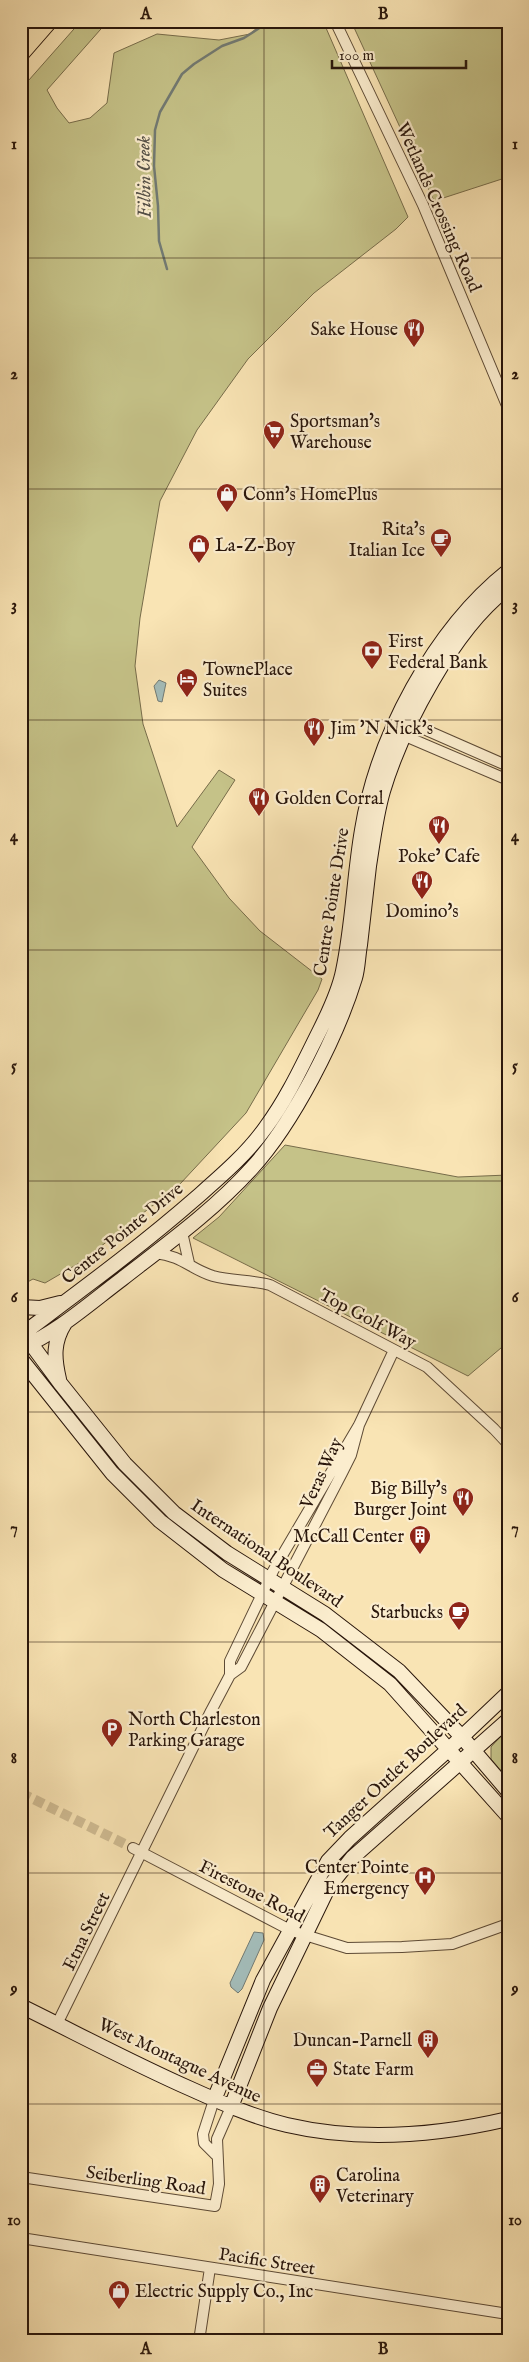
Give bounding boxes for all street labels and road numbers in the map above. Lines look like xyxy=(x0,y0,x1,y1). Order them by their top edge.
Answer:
street label: Wetlands Crossing Road xyxy=(390,119,486,296)
street label: Centre Pointe Drive xyxy=(309,826,356,978)
street label: Centre Pointe Drive xyxy=(57,1178,188,1290)
street label: Top Golf Way xyxy=(315,1284,420,1355)
street label: Veras Way xyxy=(295,1434,349,1514)
street label: International Boulevard xyxy=(186,1495,347,1614)
street label: Tanger Outlet Boulevard xyxy=(320,1700,473,1844)
street label: Firestone Road xyxy=(195,1856,308,1929)
street label: Etna Street xyxy=(58,1889,116,1975)
street label: West Montague Avenue xyxy=(94,2014,264,2109)
street label: Seiberling Road xyxy=(85,2162,207,2201)
street label: Pacific Street xyxy=(217,2243,317,2281)

